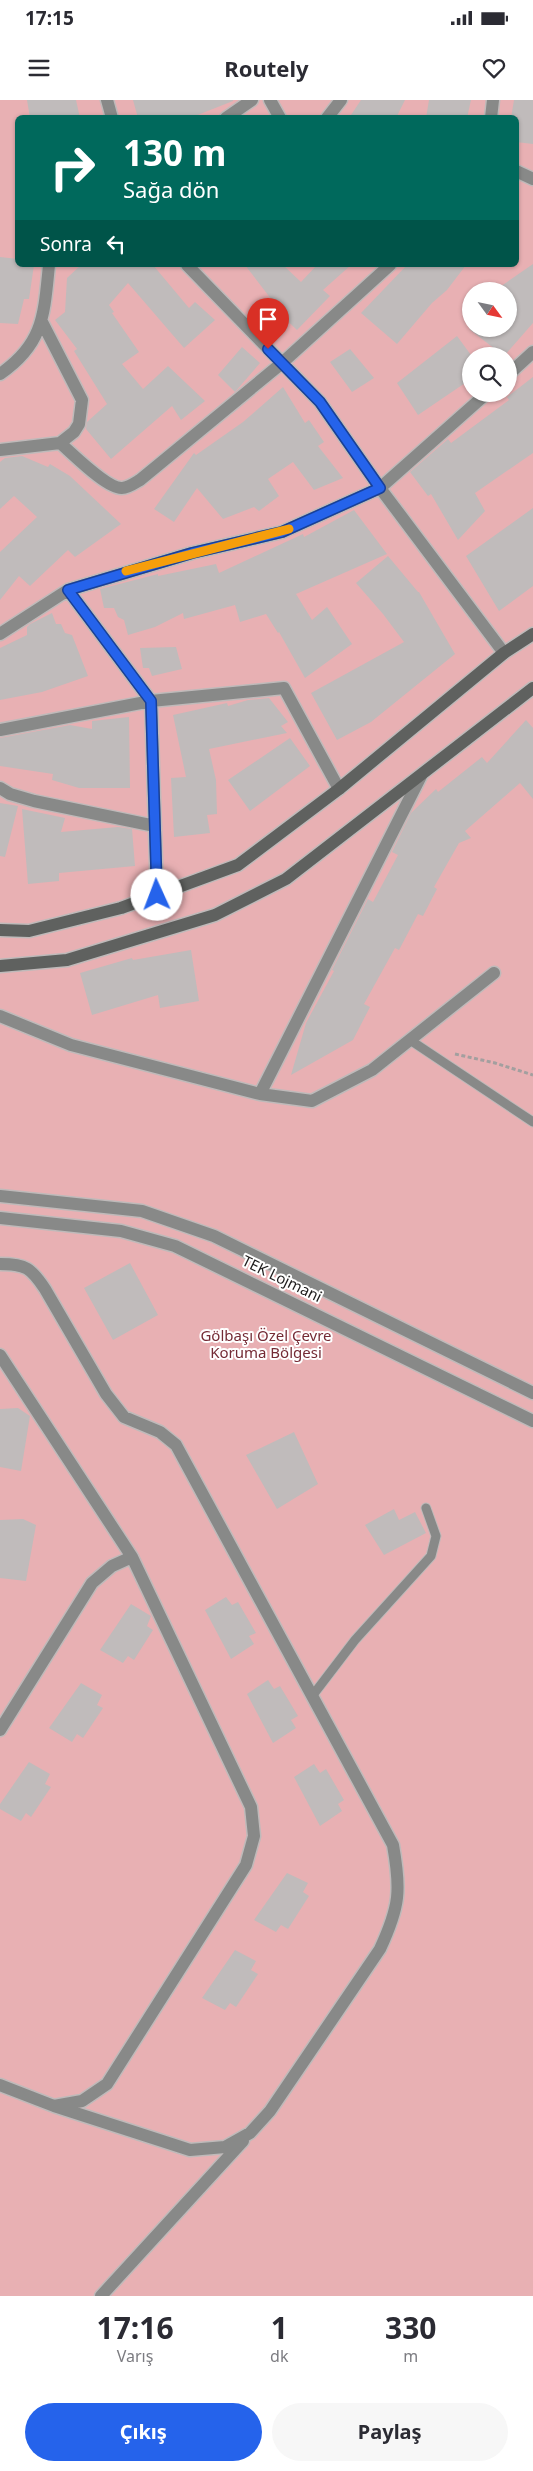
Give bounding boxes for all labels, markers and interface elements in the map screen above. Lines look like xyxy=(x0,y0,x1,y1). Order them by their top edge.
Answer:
text: 17:15 xyxy=(25,5,74,31)
text: Routely xyxy=(224,53,309,83)
icon: menu xyxy=(25,54,53,82)
icon: heart xyxy=(480,54,508,82)
text: 130 m xyxy=(123,129,226,176)
icon: right xyxy=(40,135,105,200)
text: Sağa dön xyxy=(123,174,219,204)
icon: left xyxy=(102,230,130,258)
text: Sonra xyxy=(40,231,92,257)
north arrow xyxy=(462,282,518,338)
map controls xyxy=(462,282,517,402)
pin xyxy=(247,298,289,349)
icon: arrive xyxy=(254,305,282,333)
button: search xyxy=(462,347,517,402)
position arrow xyxy=(130,868,182,920)
street label: TEK Lojmani xyxy=(239,1250,326,1306)
park label: Gölbaşı Özel Çevre Koruma Bölgesi xyxy=(200,1325,332,1362)
text: 17:16 xyxy=(97,2307,174,2348)
text: 1 xyxy=(271,2307,288,2348)
text: 330 xyxy=(385,2307,436,2348)
text: Varış xyxy=(117,2345,153,2367)
text: dk xyxy=(270,2345,288,2367)
text: m xyxy=(403,2345,418,2367)
button: Çıkış xyxy=(25,2403,262,2461)
button: Paylaş xyxy=(272,2403,508,2461)

